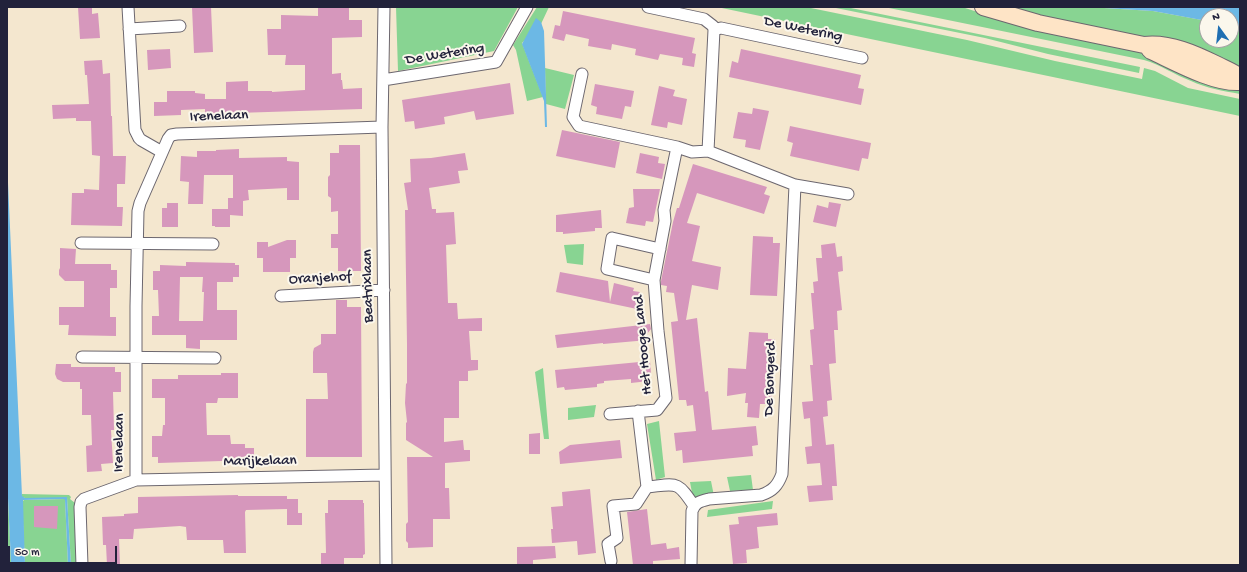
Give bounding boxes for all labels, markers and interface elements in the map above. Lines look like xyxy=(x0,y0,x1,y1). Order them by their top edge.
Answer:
north arrow xyxy=(1199,8,1239,48)
text: N xyxy=(1211,11,1221,24)
street label: De Wetering xyxy=(762,13,844,47)
street label: De Wetering xyxy=(404,40,486,70)
street label: Irenelaan xyxy=(189,107,249,127)
street label: Beatrixlaan xyxy=(359,249,379,323)
street label: Oranjehof xyxy=(288,268,352,290)
street label: Het Hooge Land xyxy=(631,295,657,395)
street label: De Bongerd xyxy=(761,342,781,416)
street label: Irenelaan xyxy=(110,414,130,472)
street label: Marijkelaan xyxy=(223,452,297,472)
scale bar xyxy=(10,538,119,564)
text: 50 m xyxy=(15,546,40,560)

